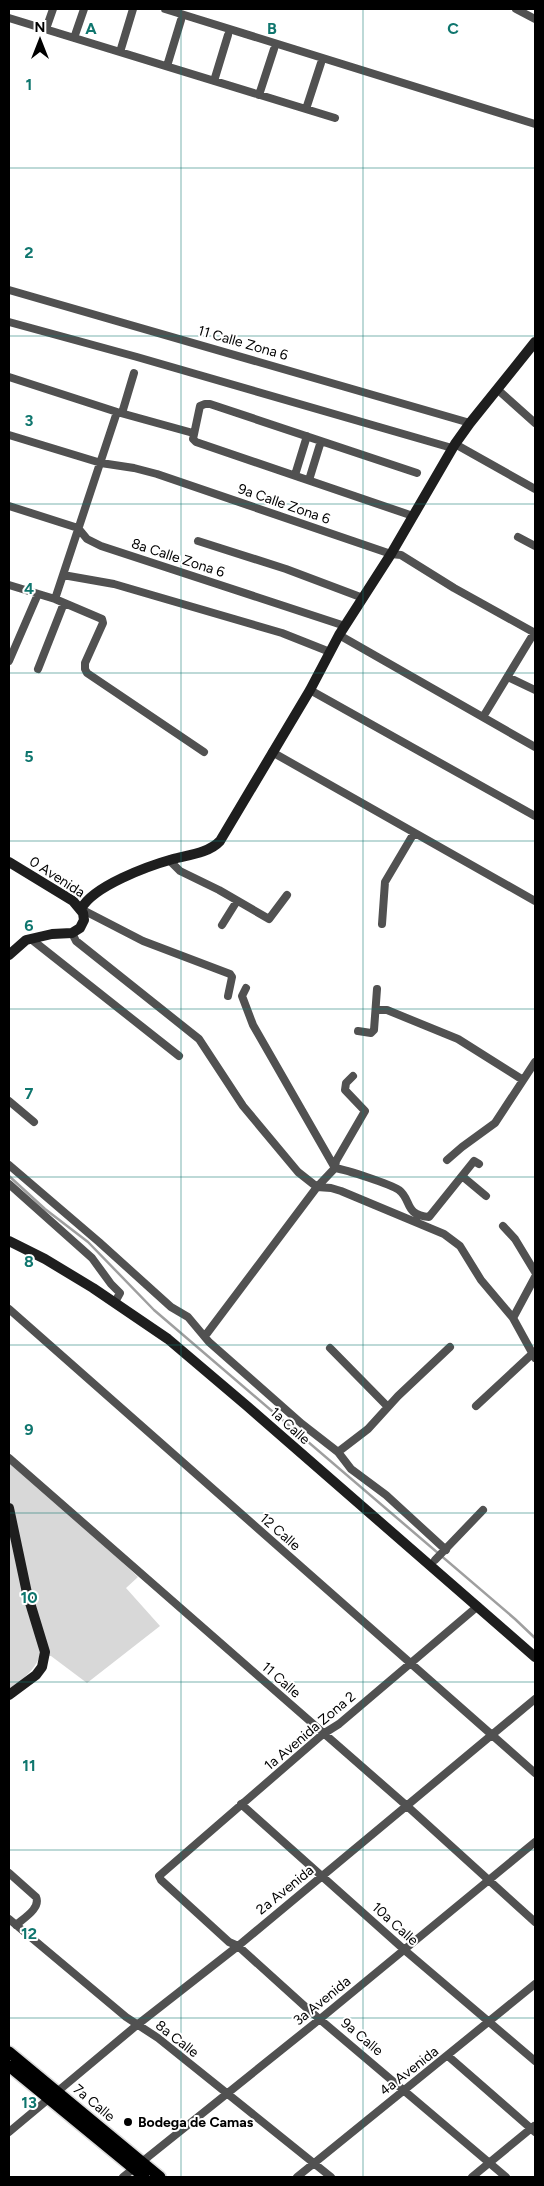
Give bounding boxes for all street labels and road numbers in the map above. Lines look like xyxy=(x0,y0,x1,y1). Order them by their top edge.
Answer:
street label: 11 Calle Zona 6 xyxy=(196,322,290,364)
street label: 9a Calle Zona 6 xyxy=(236,480,332,528)
street label: 8a Calle Zona 6 xyxy=(129,535,227,581)
street label: 0 Avenida xyxy=(26,853,88,901)
street label: 1a Calle xyxy=(267,1404,314,1448)
street label: 12 Calle xyxy=(256,1510,304,1554)
street label: 11 Calle xyxy=(258,1658,304,1702)
street label: 1a Avenida Zona 2 xyxy=(261,1688,359,1774)
street label: 2a Avenida xyxy=(253,1862,317,1918)
street label: 10a Calle xyxy=(368,1899,422,1949)
street label: 3a Avenida xyxy=(290,1973,354,2029)
street label: 9a Calle xyxy=(338,2015,387,2060)
street label: 8a Calle xyxy=(152,2017,202,2061)
street label: 4a Avenida xyxy=(376,2043,442,2099)
street label: 7a Calle xyxy=(70,2081,119,2126)

